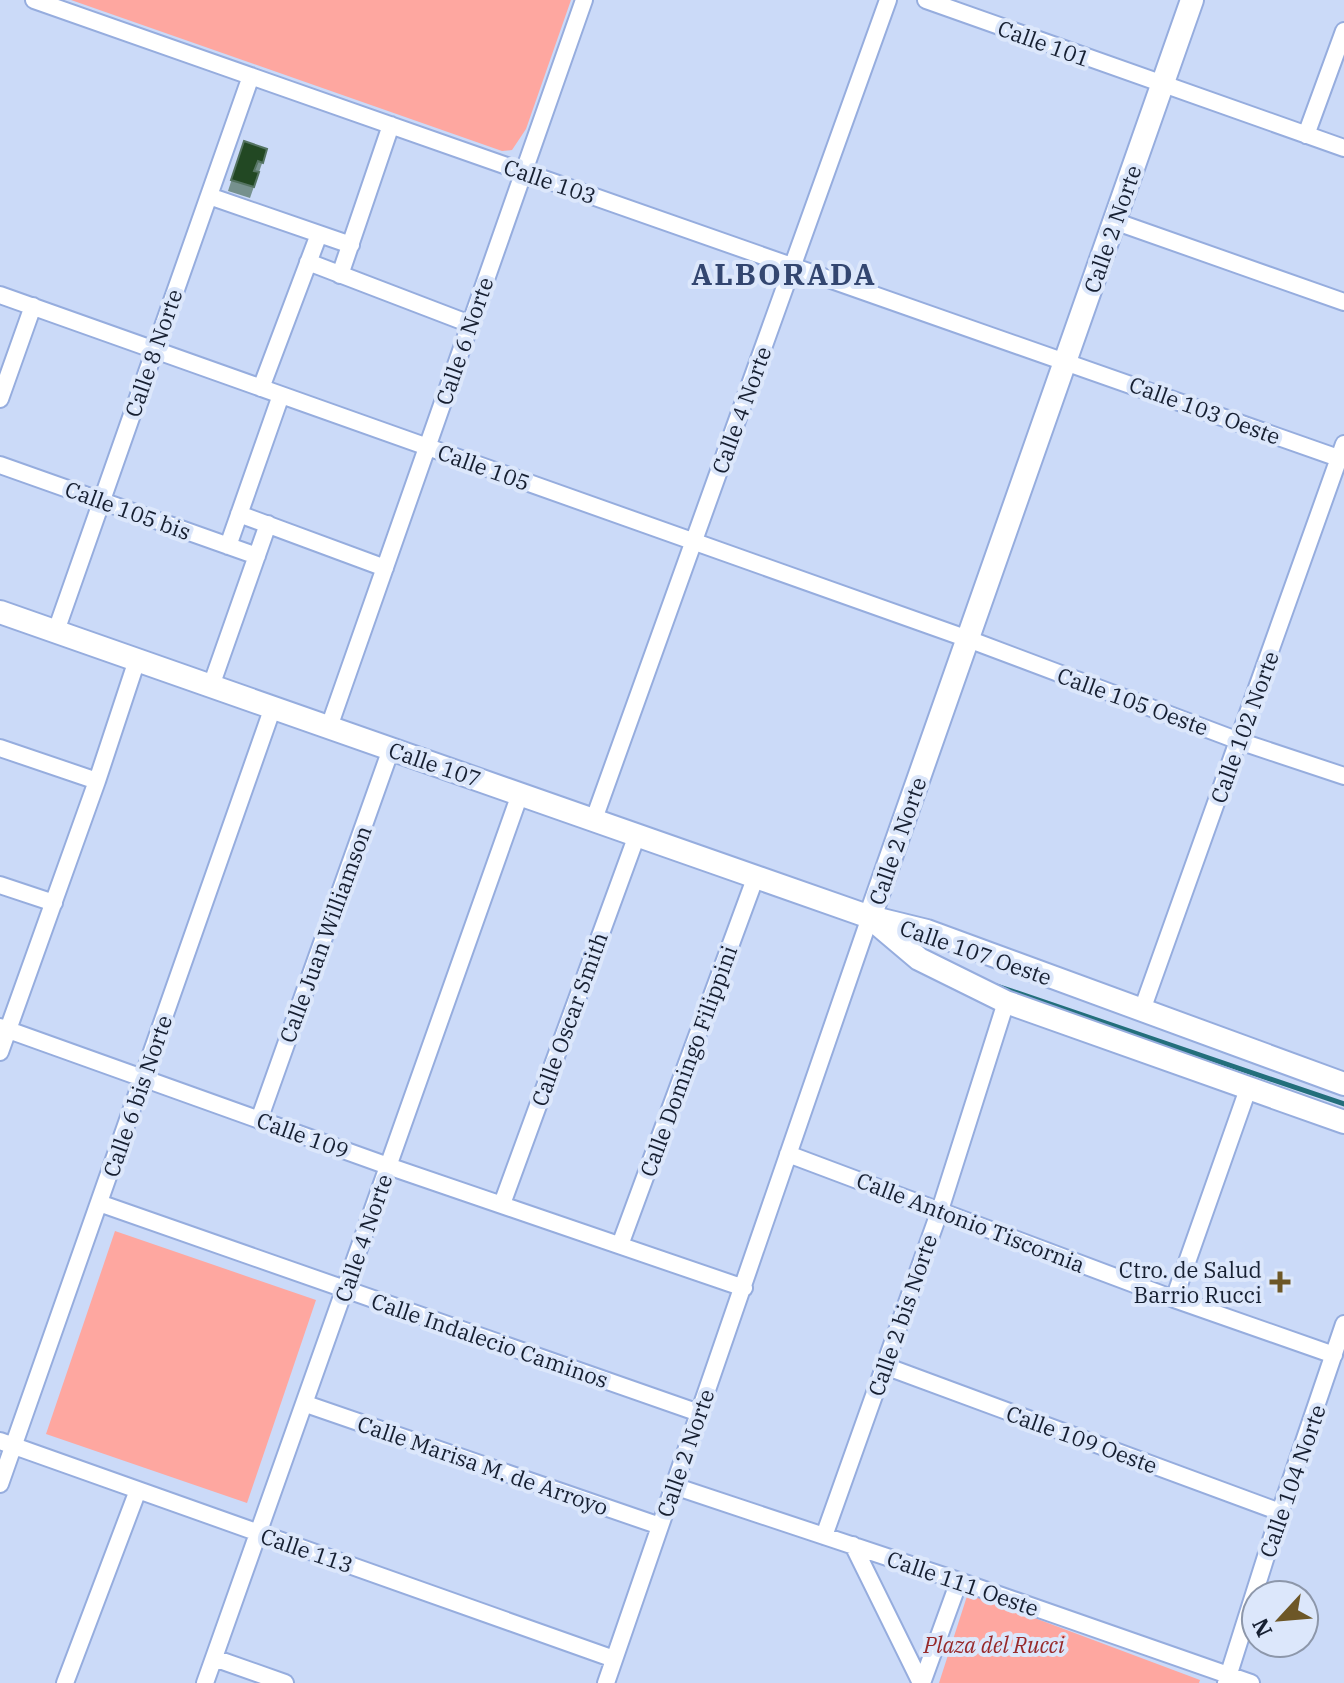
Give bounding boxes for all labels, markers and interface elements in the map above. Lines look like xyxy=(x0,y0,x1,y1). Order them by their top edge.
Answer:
street label: Calle 101 xyxy=(994,13,1094,73)
street label: Calle 103 xyxy=(500,152,600,210)
street label: Calle 2 Norte xyxy=(1077,161,1147,297)
district label: ALBORADA xyxy=(691,254,877,293)
street label: Calle 6 Norte xyxy=(429,273,499,409)
street label: Calle 8 Norte xyxy=(118,285,188,421)
street label: Calle 4 Norte xyxy=(705,342,777,478)
street label: Calle 103 Oeste xyxy=(1126,369,1284,451)
street label: Calle 105 xyxy=(434,437,534,497)
street label: Calle 105 bis xyxy=(61,474,195,546)
street label: Calle 102 Norte xyxy=(1203,647,1285,807)
street label: Calle 105 Oeste xyxy=(1054,660,1212,742)
street label: Calle 107 xyxy=(385,735,485,793)
street label: Calle 2 Norte xyxy=(862,773,932,909)
street label: Calle Juan Williamson xyxy=(272,821,378,1047)
street label: Calle 107 Oeste xyxy=(896,912,1056,992)
street label: Calle Oscar Smith xyxy=(524,928,614,1110)
street label: Calle Domingo Filippini xyxy=(633,941,743,1181)
street label: Calle 6 bis Norte xyxy=(96,1011,178,1181)
street label: Calle 109 xyxy=(253,1105,353,1165)
street label: Calle Antonio Tiscornia xyxy=(853,1165,1089,1279)
street label: Calle 4 Norte xyxy=(328,1170,398,1306)
street label: Calle 2 bis Norte xyxy=(861,1230,943,1400)
place label: Ctro. de Salud Barrio Rucci xyxy=(1119,1255,1262,1309)
marker: Ctro. de Salud Barrio Rucci xyxy=(1269,1271,1291,1293)
street label: Calle Indalecio Caminos xyxy=(368,1286,612,1394)
street label: Calle 2 Norte xyxy=(650,1385,720,1521)
street label: Calle 109 Oeste xyxy=(1003,1398,1161,1480)
street label: Calle 104 Norte xyxy=(1252,1401,1332,1561)
street label: Calle Marisa M. de Arroyo xyxy=(354,1408,612,1522)
street label: Calle 113 xyxy=(257,1521,357,1579)
street label: Calle 111 Oeste xyxy=(883,1543,1043,1623)
north arrow xyxy=(1240,1579,1320,1659)
text: N xyxy=(1245,1614,1278,1642)
park label: Plaza del Rucci xyxy=(922,1630,1065,1659)

